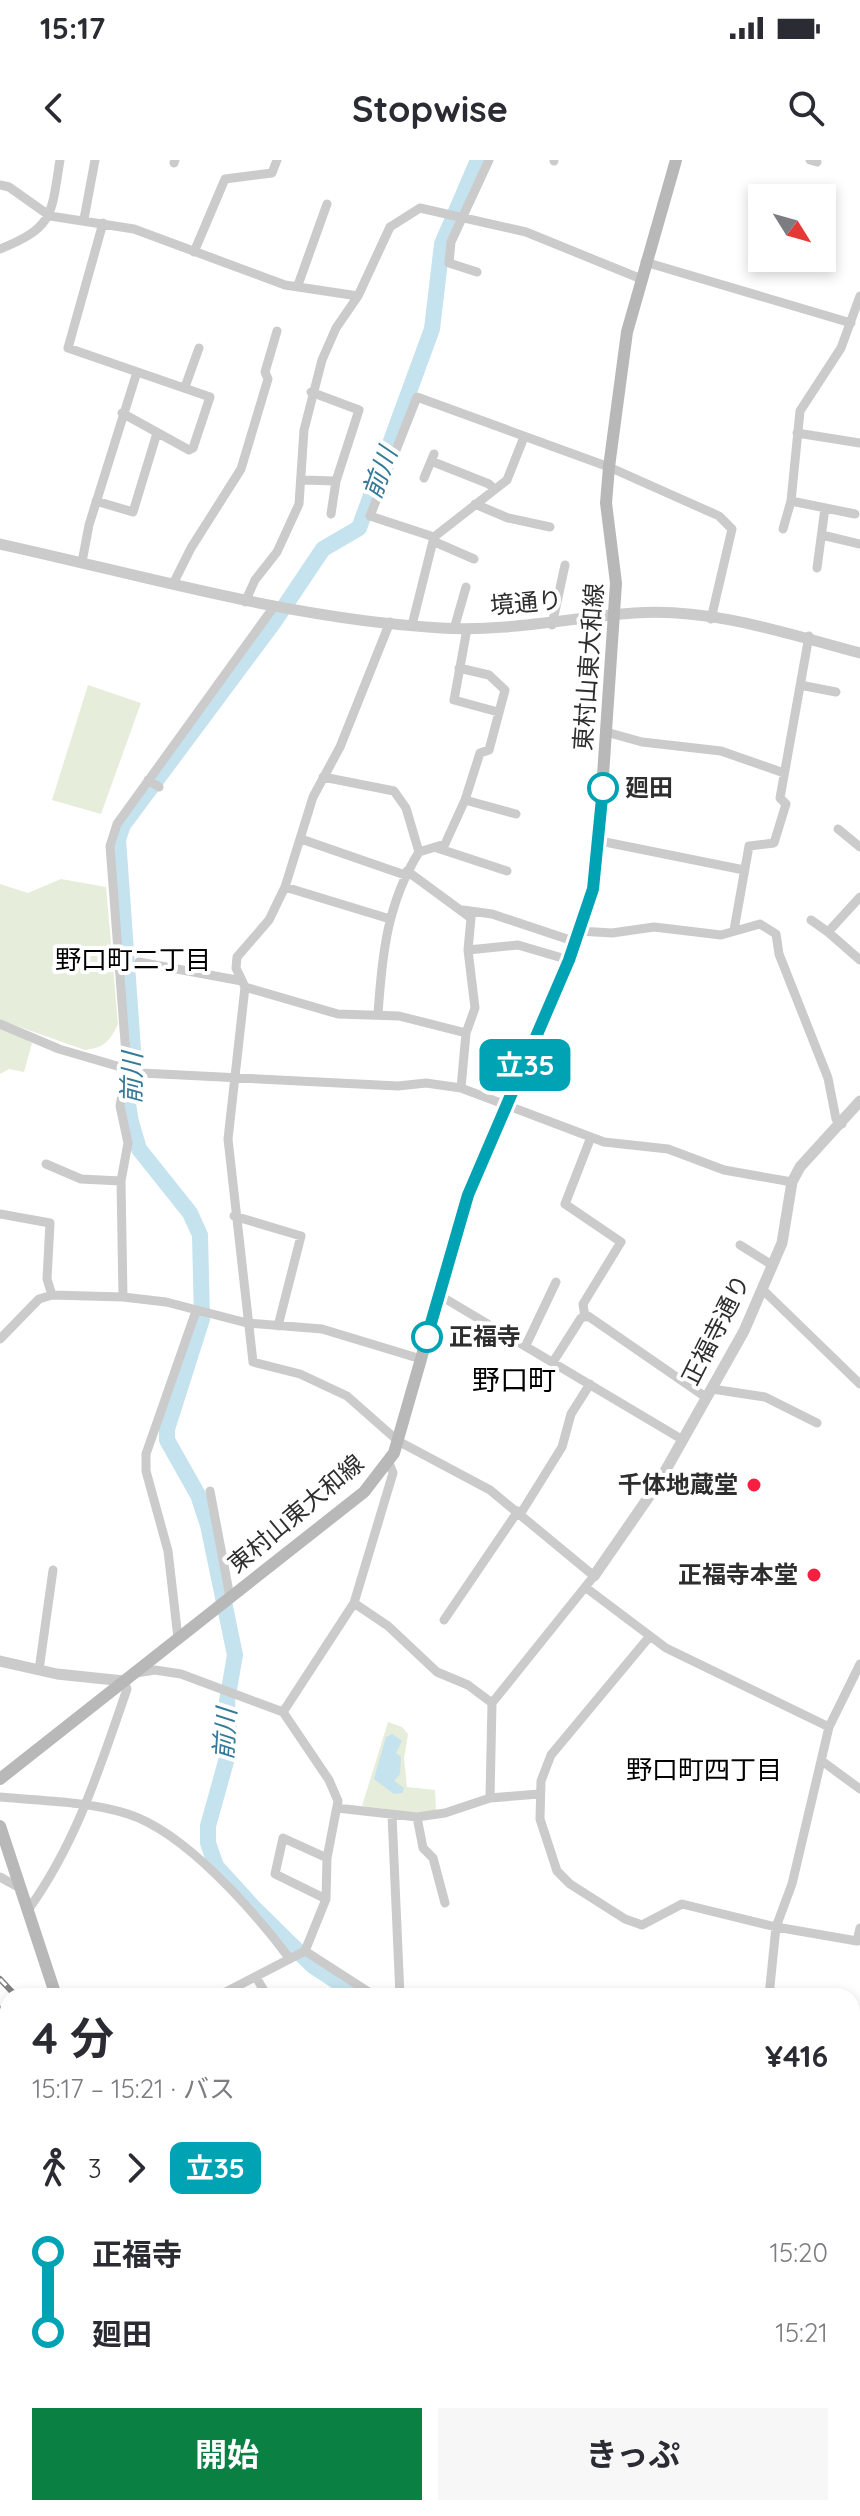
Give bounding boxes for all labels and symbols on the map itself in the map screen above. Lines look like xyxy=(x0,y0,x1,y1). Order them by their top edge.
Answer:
north arrow xyxy=(748,184,836,272)
water label: 前川 xyxy=(355,440,405,503)
street label: 東村山東大和線 xyxy=(567,582,609,752)
street label: 境通り xyxy=(489,584,563,620)
place label: 廻田 xyxy=(625,772,673,802)
marker: 廻田 xyxy=(588,773,618,803)
district label: 野口町二丁目 xyxy=(55,943,211,976)
line badge: 立35 xyxy=(479,1039,571,1091)
water label: 前川 xyxy=(115,1049,149,1104)
street label: 正福寺通り xyxy=(675,1269,756,1390)
place label: 正福寺 xyxy=(449,1321,521,1351)
marker: 正福寺 xyxy=(412,1322,442,1352)
district label: 野口町 xyxy=(472,1362,556,1397)
street label: 東村山東大和線 xyxy=(221,1448,369,1579)
place label: 千体地蔵堂 xyxy=(618,1469,738,1499)
marker: 千体地蔵堂 xyxy=(745,1476,763,1494)
place label: 正福寺本堂 xyxy=(678,1559,798,1589)
marker: 正福寺本堂 xyxy=(805,1566,823,1584)
water label: 前川 xyxy=(206,1704,243,1761)
district label: 野口町四丁目 xyxy=(626,1753,782,1786)

